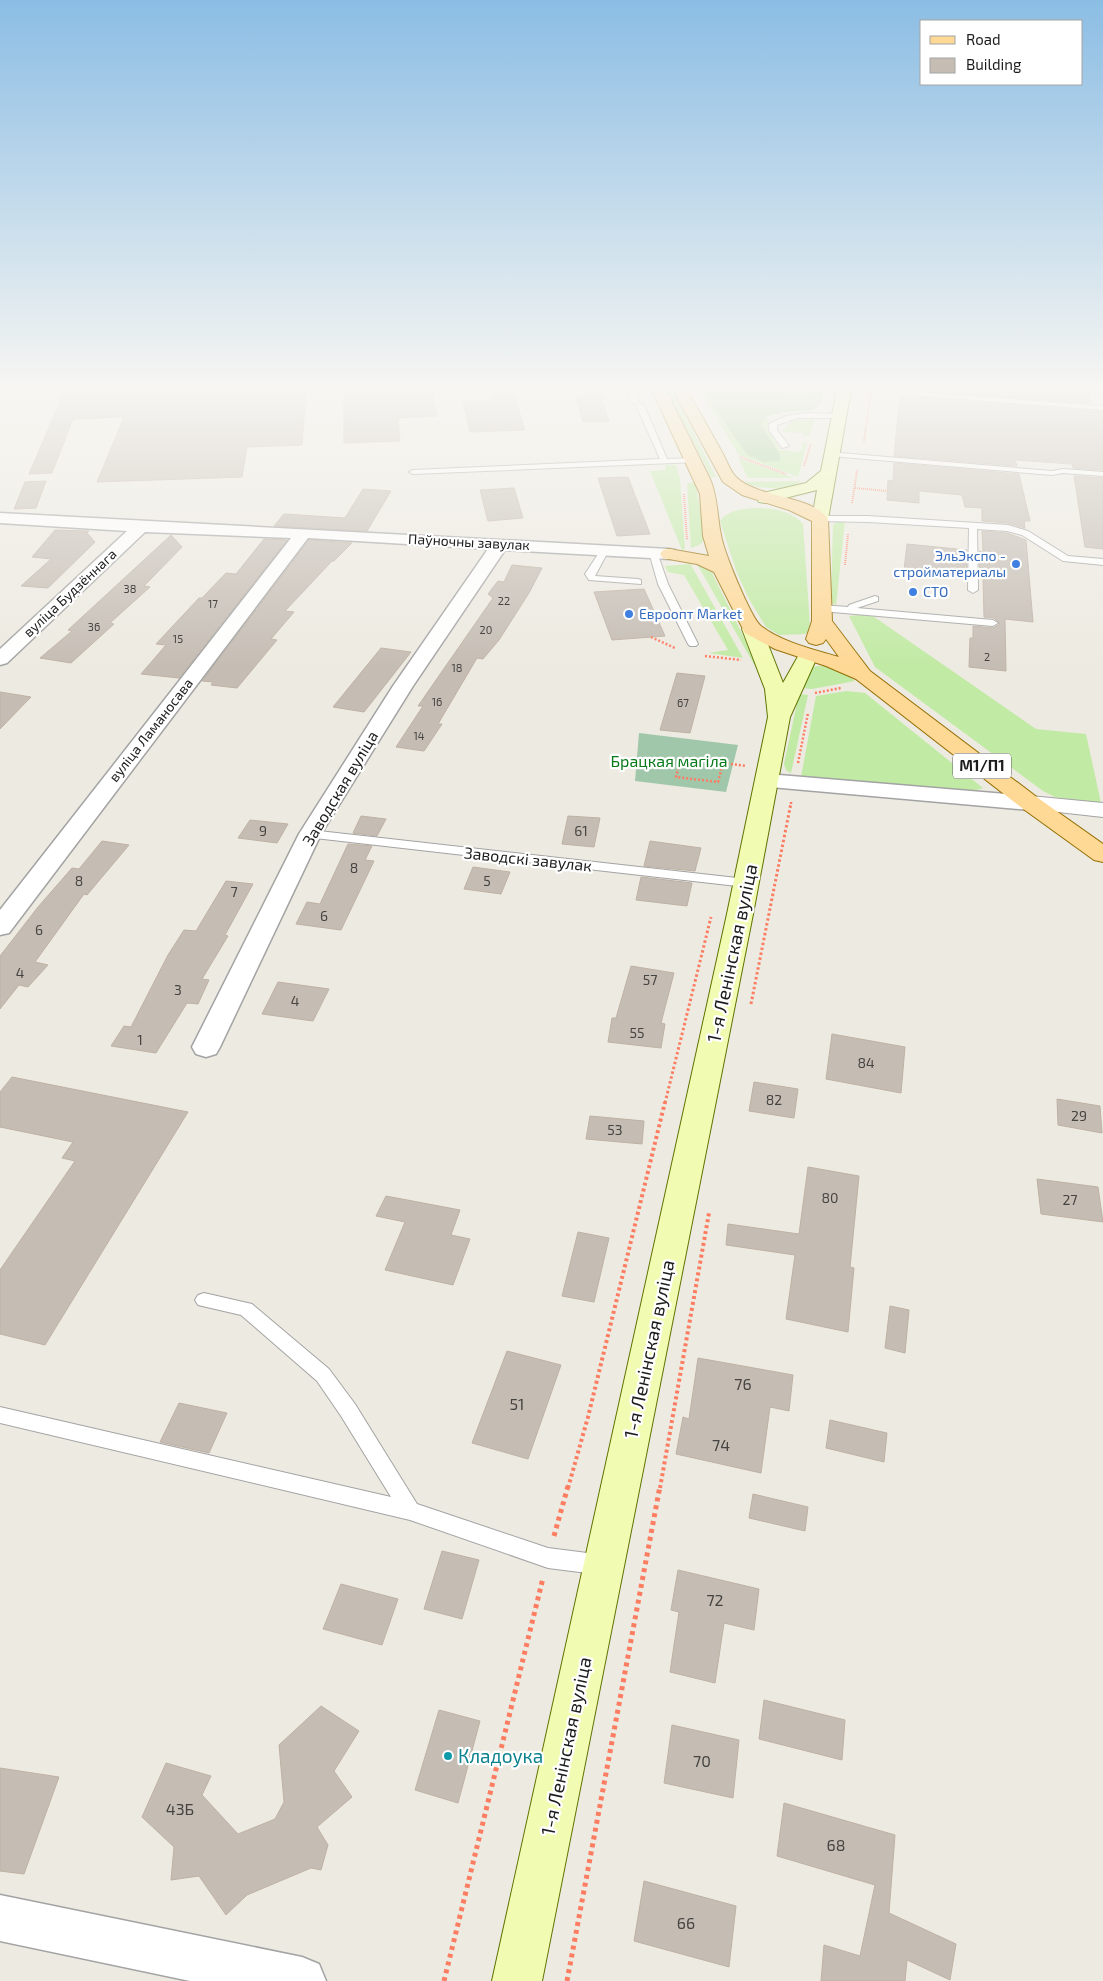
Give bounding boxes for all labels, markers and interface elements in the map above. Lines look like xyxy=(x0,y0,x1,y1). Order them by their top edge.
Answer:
legend xyxy=(920,20,1083,85)
text: Road xyxy=(966,30,1001,48)
text: Building xyxy=(966,55,1022,73)
street label: Паўночны завулак xyxy=(408,530,531,553)
street label: вуліца Будзённага xyxy=(20,545,120,640)
place label: ЭльЭкспо - стройматериалы xyxy=(893,547,1006,580)
marker: ЭльЭкспо - стройматериалы xyxy=(1010,558,1022,570)
house number: 38 xyxy=(124,582,136,595)
place label: СТО xyxy=(923,583,948,600)
marker: СТО xyxy=(907,586,919,598)
house number: 22 xyxy=(498,594,510,607)
house number: 17 xyxy=(208,597,218,610)
place label: Евроопт Market xyxy=(639,605,742,622)
marker: Евроопт Market xyxy=(623,608,635,620)
house number: 36 xyxy=(88,620,100,633)
house number: 20 xyxy=(480,623,492,636)
house number: 15 xyxy=(173,632,183,645)
house number: 2 xyxy=(984,650,990,663)
house number: 18 xyxy=(451,661,463,674)
street label: вуліца Ламаносава xyxy=(105,675,196,785)
house number: 16 xyxy=(432,695,442,708)
house number: 67 xyxy=(677,696,689,709)
street label: Заводская вуліца xyxy=(298,727,382,849)
house number: 14 xyxy=(413,729,425,742)
park label: Брацкая магіла xyxy=(611,751,727,770)
road number: М1/П1 xyxy=(953,754,1011,778)
house number: 9 xyxy=(259,822,267,839)
house number: 61 xyxy=(574,822,588,839)
street label: Заводскі завулак xyxy=(463,842,593,876)
house number: 8 xyxy=(350,859,358,876)
street label: 1-я Ленінская вуліца xyxy=(701,862,763,1044)
house number: 8 xyxy=(75,872,83,889)
house number: 5 xyxy=(483,872,491,889)
house number: 7 xyxy=(230,883,238,900)
house number: 6 xyxy=(320,907,328,924)
house number: 6 xyxy=(35,921,43,938)
house number: 4 xyxy=(16,964,24,981)
house number: 57 xyxy=(643,971,657,988)
house number: 3 xyxy=(174,981,182,998)
house number: 4 xyxy=(291,992,299,1009)
house number: 55 xyxy=(629,1024,645,1041)
house number: 1 xyxy=(137,1031,143,1048)
house number: 84 xyxy=(857,1054,875,1071)
house number: 82 xyxy=(766,1091,782,1108)
house number: 29 xyxy=(1071,1107,1087,1124)
house number: 53 xyxy=(607,1121,623,1138)
house number: 80 xyxy=(822,1189,838,1206)
house number: 27 xyxy=(1062,1191,1078,1208)
street label: 1-я Ленінская вуліца xyxy=(618,1258,680,1440)
house number: 76 xyxy=(734,1374,752,1393)
house number: 51 xyxy=(510,1394,524,1413)
house number: 74 xyxy=(712,1435,730,1454)
house number: 72 xyxy=(706,1590,724,1609)
street label: 1-я Ленінская вуліца xyxy=(535,1655,597,1837)
place label: Кладоука xyxy=(458,1744,543,1768)
marker: Кладоука xyxy=(442,1750,454,1762)
house number: 70 xyxy=(693,1751,711,1770)
house number: 43Б xyxy=(166,1799,194,1818)
house number: 68 xyxy=(827,1835,845,1854)
house number: 66 xyxy=(677,1913,695,1932)

